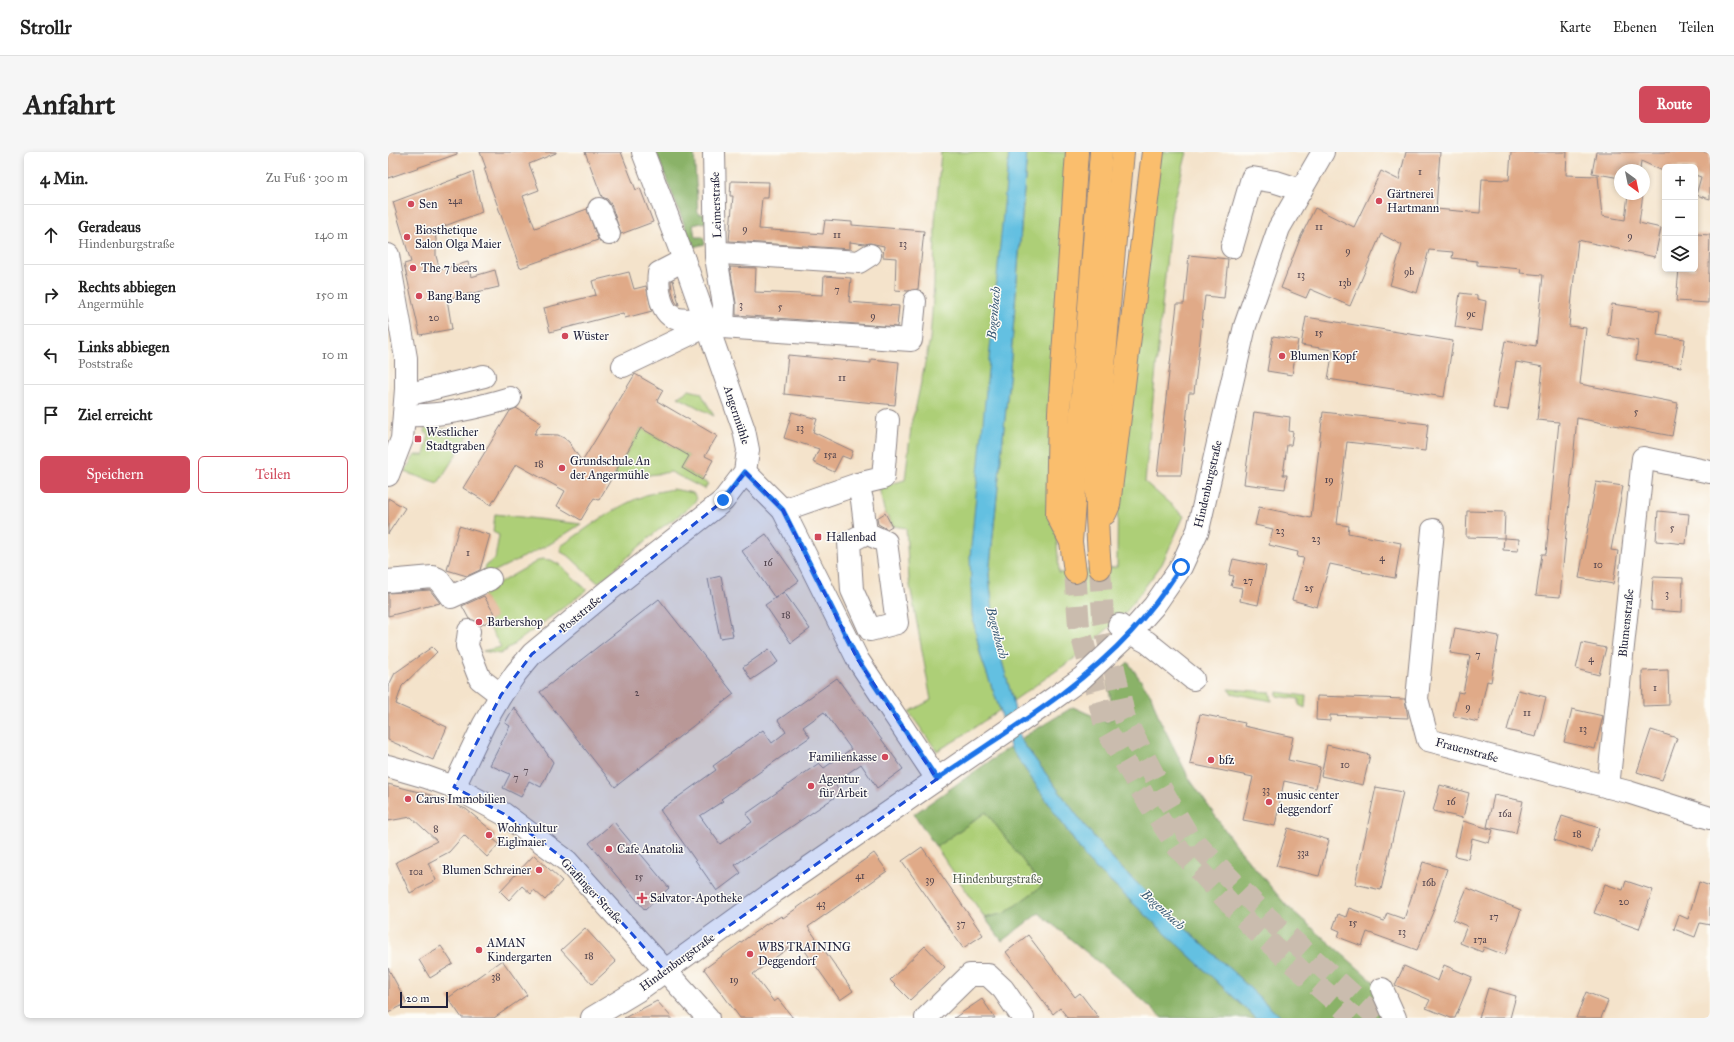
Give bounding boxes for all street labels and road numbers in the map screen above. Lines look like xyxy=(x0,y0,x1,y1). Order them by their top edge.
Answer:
street label: Leimerstraße xyxy=(708,172,724,238)
street label: Angermühle xyxy=(720,383,753,446)
street label: Hindenburgstraße xyxy=(1191,439,1226,529)
street label: Blumenstraße xyxy=(1615,588,1637,658)
street label: Poststraße xyxy=(556,592,604,636)
street label: Frauenstraße xyxy=(1434,735,1500,765)
street label: Graflinger Straße xyxy=(557,855,626,927)
street label: Hindenburgstraße xyxy=(637,930,718,995)

